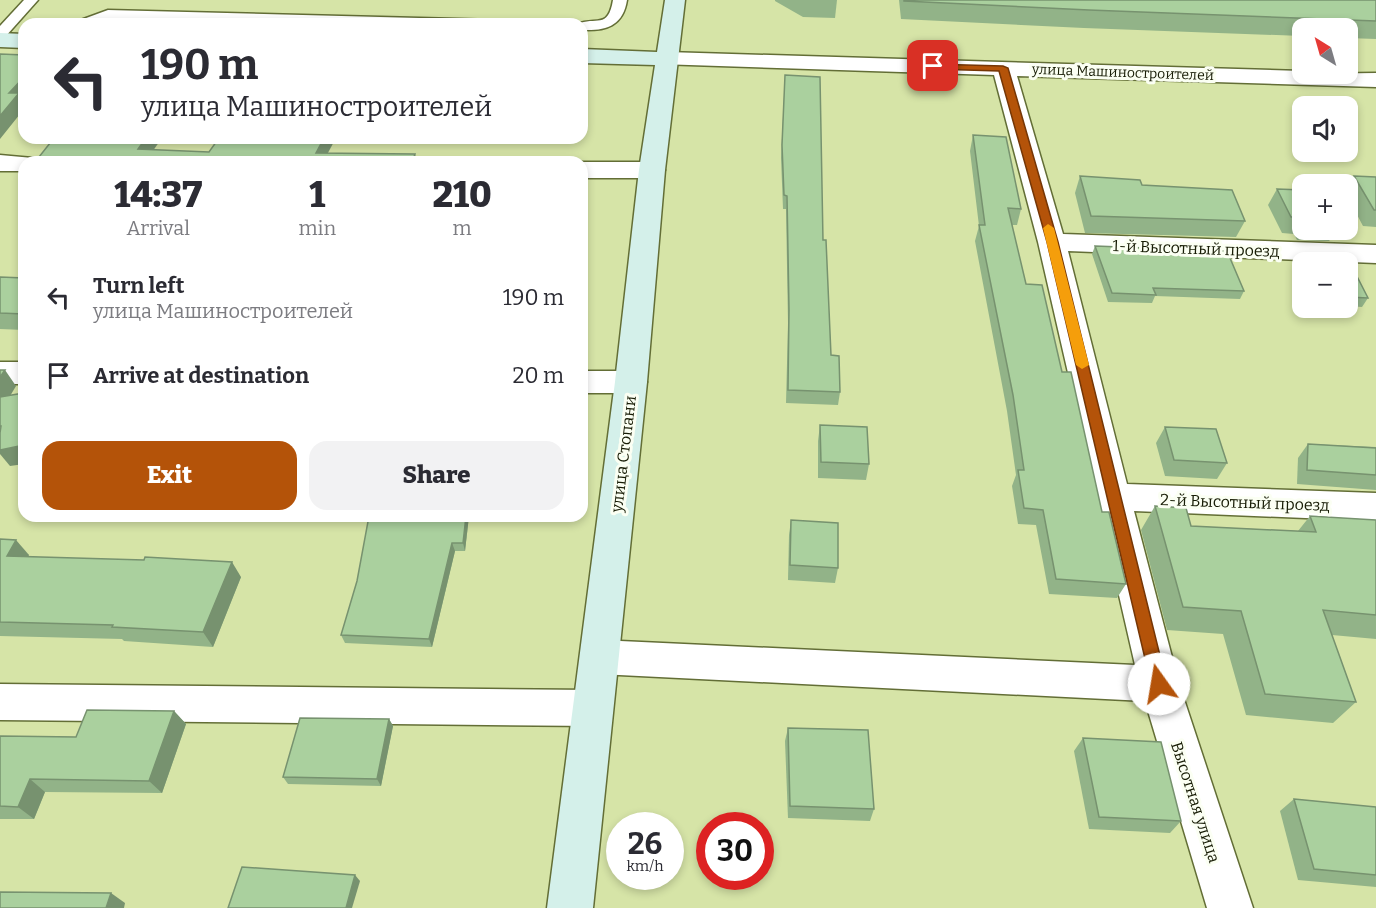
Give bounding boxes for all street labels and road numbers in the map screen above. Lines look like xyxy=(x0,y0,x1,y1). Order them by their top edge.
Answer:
street label: улица Машиностроителей xyxy=(1031,61,1214,84)
street label: 1-й Высотный проезд xyxy=(1112,236,1280,261)
street label: улица Стопани xyxy=(607,395,640,515)
street label: 2-й Высотный проезд xyxy=(1160,490,1330,515)
street label: Высотная улица xyxy=(1167,739,1224,865)

